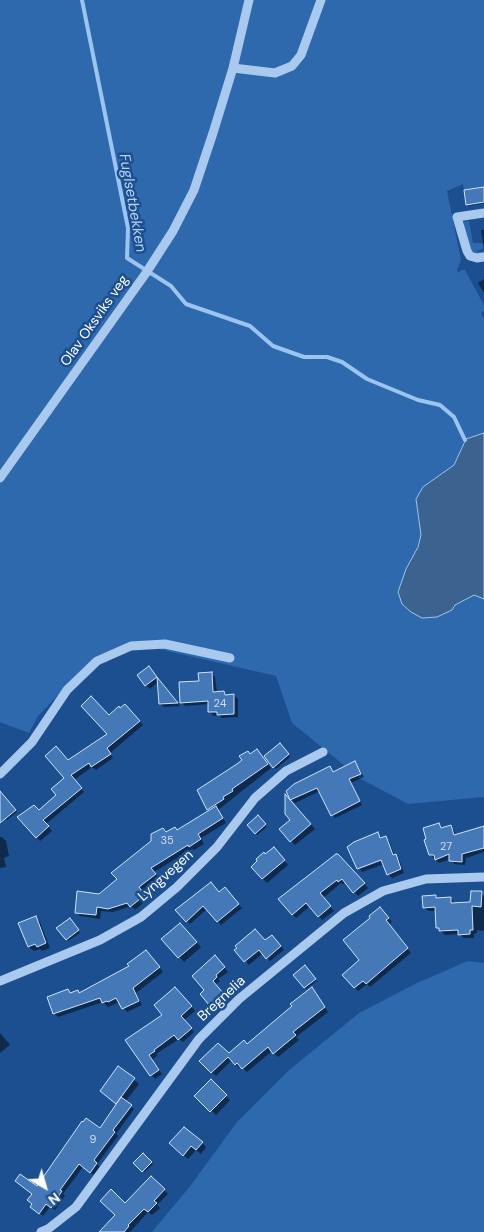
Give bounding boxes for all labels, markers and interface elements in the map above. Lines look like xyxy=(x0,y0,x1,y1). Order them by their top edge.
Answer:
water label: Fuglsetbekken xyxy=(114,152,150,254)
street label: Olav Oksviks veg xyxy=(57,272,133,370)
house number: 24 xyxy=(214,697,226,711)
house number: 35 xyxy=(160,834,174,848)
house number: 27 xyxy=(440,840,452,854)
street label: Lyngvegen xyxy=(135,847,197,905)
street label: Bregnelia xyxy=(195,973,249,1025)
house number: 9 xyxy=(90,1133,96,1147)
north arrow xyxy=(20,1162,70,1212)
text: N xyxy=(45,1189,64,1209)

